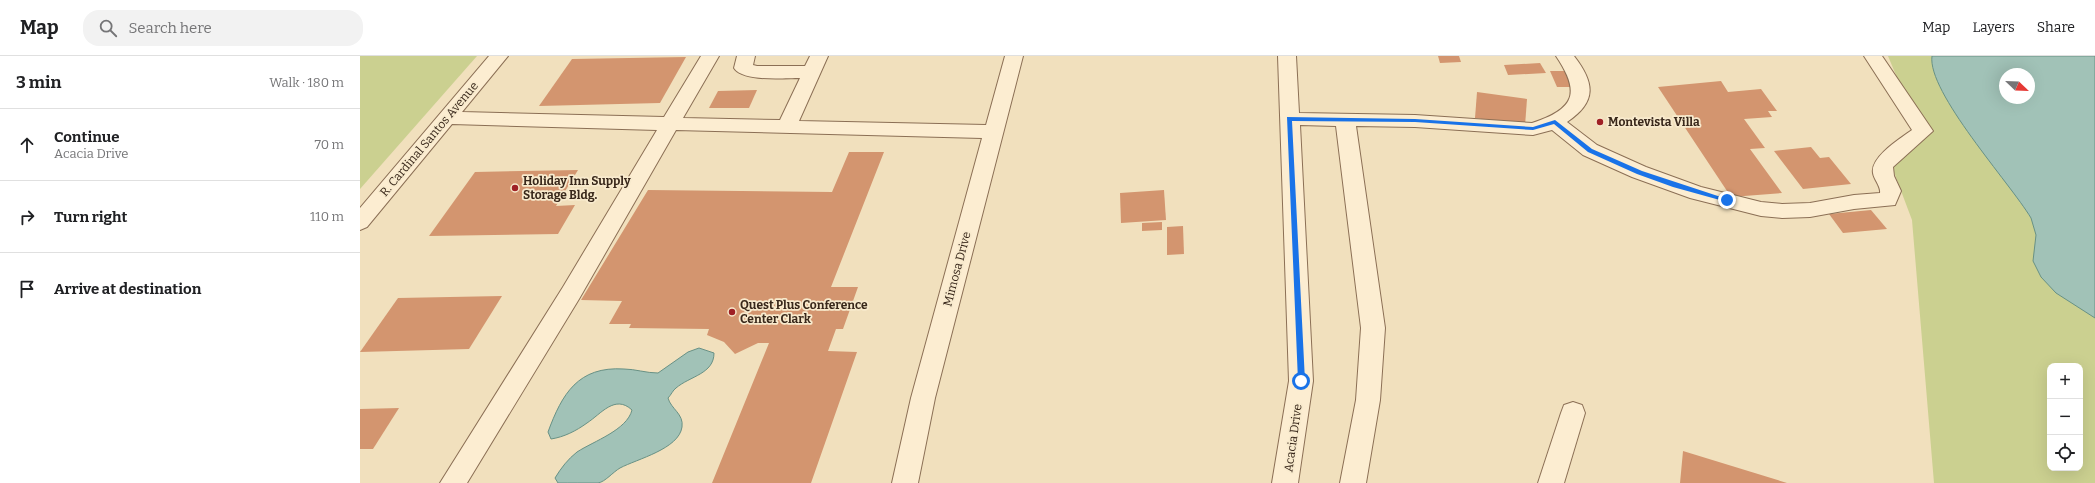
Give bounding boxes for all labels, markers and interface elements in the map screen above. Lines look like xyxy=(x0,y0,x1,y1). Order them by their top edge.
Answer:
search box xyxy=(83,10,363,46)
text: Map xyxy=(20,16,59,39)
icon: search xyxy=(97,17,119,39)
text: Search here xyxy=(129,19,212,37)
text: Map xyxy=(1922,19,1950,36)
text: Layers xyxy=(1972,19,2015,36)
text: Share xyxy=(2037,19,2075,36)
north arrow xyxy=(1999,68,2035,104)
text: 3 min xyxy=(16,72,61,93)
text: Walk · 180 m xyxy=(269,75,344,90)
street label: R. Cardinal Santos Avenue xyxy=(377,79,481,199)
place label: Montevista Villa xyxy=(1608,115,1700,129)
marker: Montevista Villa xyxy=(1595,117,1605,127)
text: Continue xyxy=(54,128,120,146)
icon: ahead xyxy=(16,134,38,156)
text: 70 m xyxy=(314,137,344,152)
text: Acacia Drive xyxy=(54,146,128,161)
place label: Holiday Inn Supply Storage Bldg. xyxy=(523,174,631,202)
marker: Holiday Inn Supply Storage Bldg. xyxy=(510,183,520,193)
route end xyxy=(1718,191,1736,209)
icon: right xyxy=(16,206,38,228)
text: Turn right xyxy=(54,208,127,226)
text: 110 m xyxy=(310,209,344,224)
street label: Mimosa Drive xyxy=(940,230,974,308)
icon: arrive xyxy=(16,278,38,300)
text: Arrive at destination xyxy=(54,280,201,298)
place label: Quest Plus Conference Center Clark xyxy=(740,298,868,326)
marker: Quest Plus Conference Center Clark xyxy=(727,307,737,317)
map controls xyxy=(2047,363,2083,471)
button: + xyxy=(2047,363,2083,399)
route start xyxy=(1292,372,1310,390)
button: − xyxy=(2047,399,2083,435)
street label: Acacia Drive xyxy=(1281,403,1305,473)
button: locate xyxy=(2047,435,2083,471)

